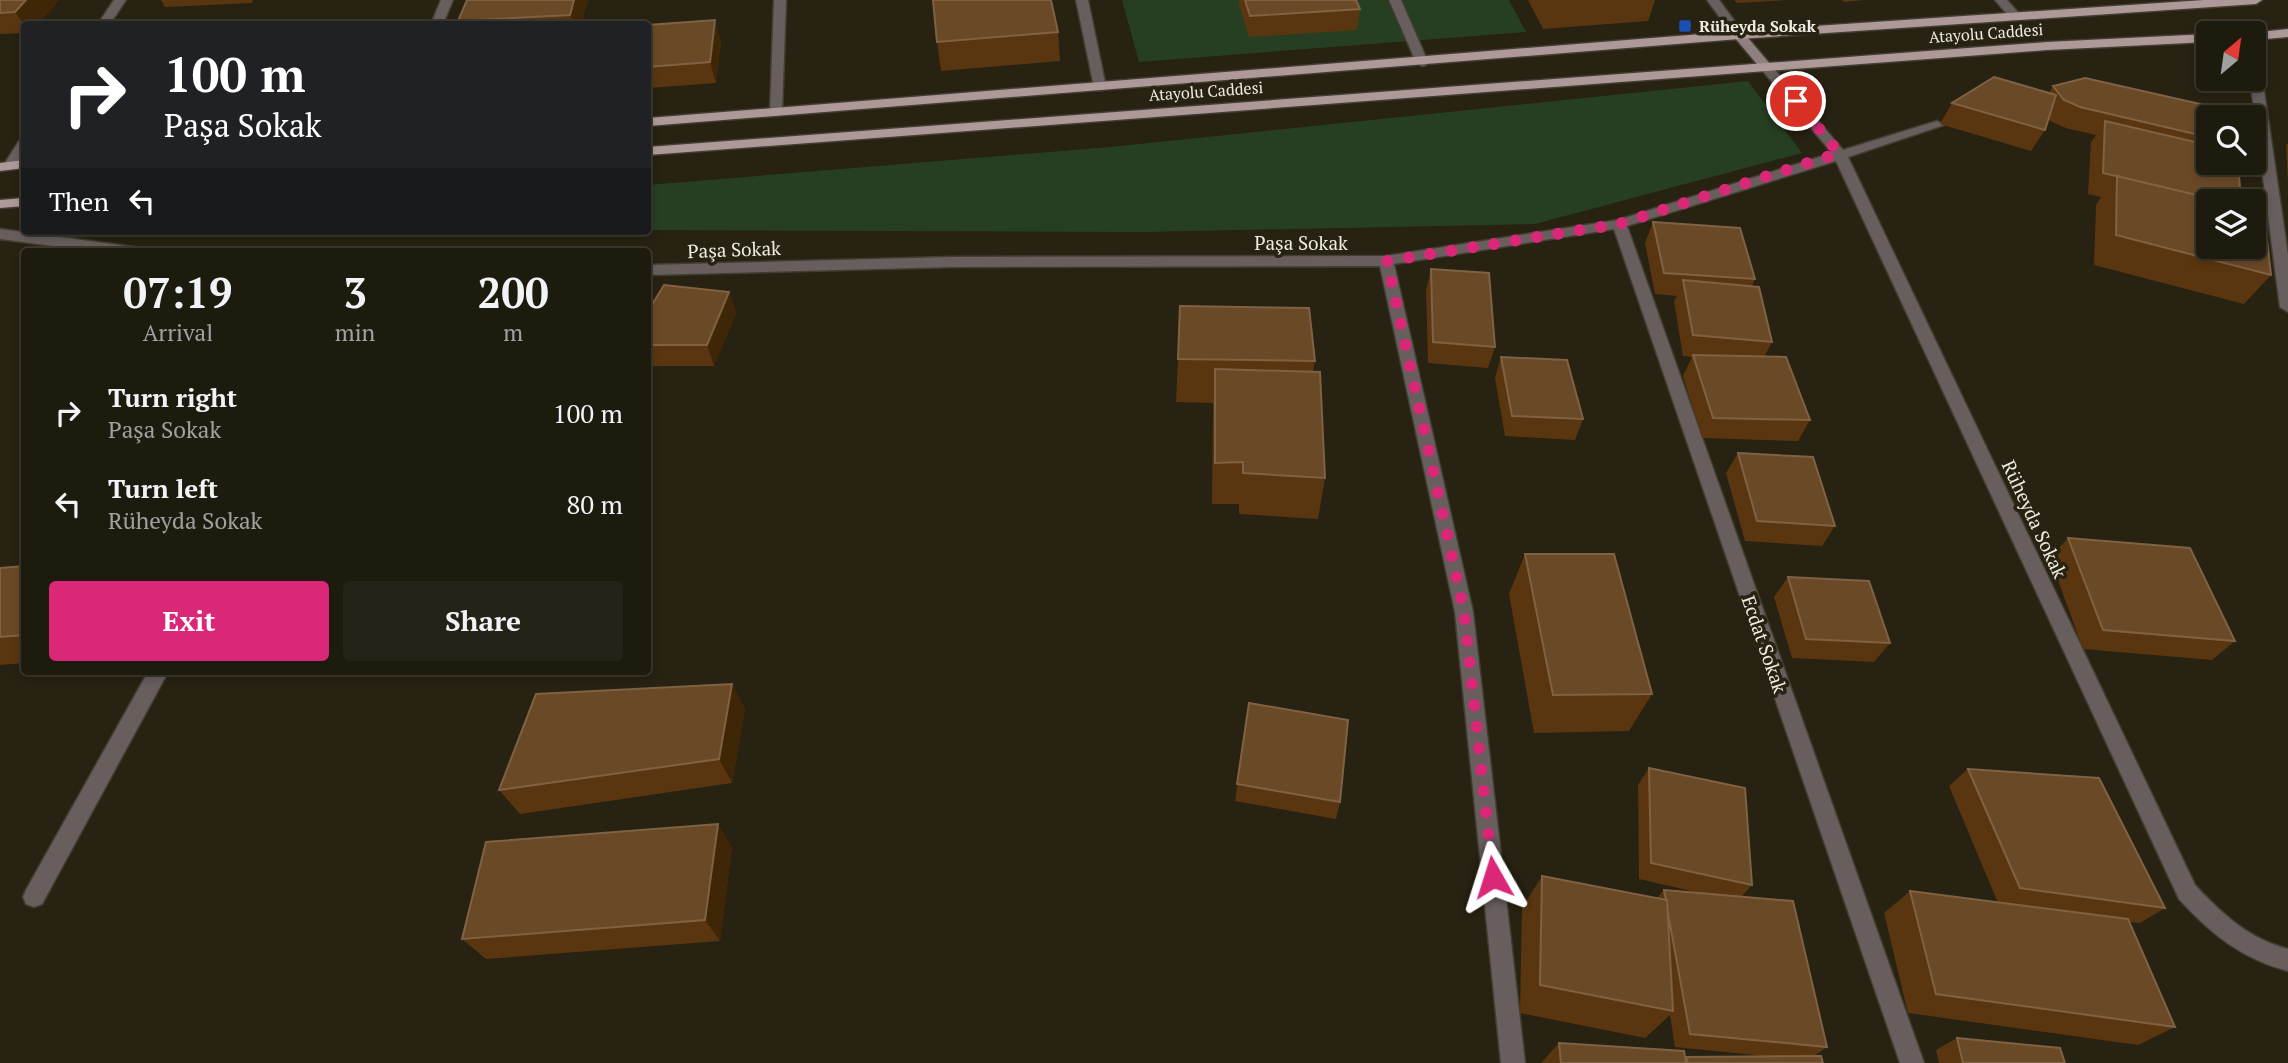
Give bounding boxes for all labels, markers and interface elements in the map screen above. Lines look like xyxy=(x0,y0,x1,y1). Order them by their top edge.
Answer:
place label: Rüheyda Sokak xyxy=(1699,15,1817,37)
marker: Rüheyda Sokak xyxy=(1677,18,1693,34)
street label: Atayolu Caddesi xyxy=(1928,18,2044,48)
north arrow xyxy=(2196,21,2266,91)
map controls xyxy=(2196,21,2266,259)
text: 100 m xyxy=(164,41,306,106)
icon: right xyxy=(49,49,140,140)
pin xyxy=(1766,71,1826,131)
street label: Atayolu Caddesi xyxy=(1148,76,1264,106)
icon: arrive xyxy=(1777,82,1815,120)
text: Paşa Sokak xyxy=(164,104,322,146)
button: search xyxy=(2196,105,2266,175)
icon: left xyxy=(123,182,161,220)
text: Then xyxy=(49,184,109,218)
button: layers xyxy=(2196,189,2266,259)
street label: Paşa Sokak xyxy=(1254,230,1348,255)
street label: Paşa Sokak xyxy=(687,235,781,263)
text: 07:19 xyxy=(123,264,233,320)
text: 3 xyxy=(343,264,367,320)
text: 200 xyxy=(478,264,549,320)
text: Arrival xyxy=(143,317,213,348)
text: min xyxy=(335,317,375,348)
text: m xyxy=(503,317,523,348)
text: Turn right xyxy=(108,380,237,414)
icon: right xyxy=(49,394,87,432)
text: 100 m xyxy=(553,396,623,430)
text: Paşa Sokak xyxy=(108,414,221,445)
street label: Rüheyda Sokak xyxy=(1997,456,2073,582)
text: Turn left xyxy=(108,471,218,505)
icon: left xyxy=(49,485,87,523)
text: 80 m xyxy=(567,487,623,521)
text: Rüheyda Sokak xyxy=(108,505,263,536)
button: Exit xyxy=(49,581,329,661)
button: Share xyxy=(343,581,623,661)
street label: Ecdat Sokak xyxy=(1737,592,1793,696)
position arrow xyxy=(1456,840,1530,914)

